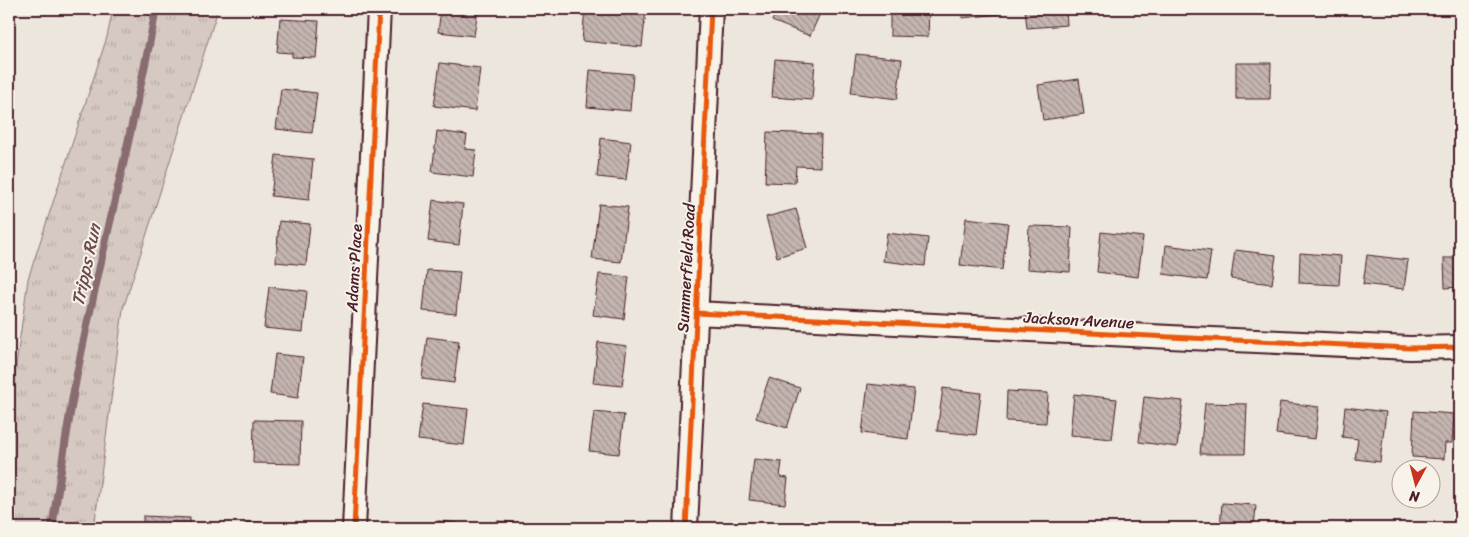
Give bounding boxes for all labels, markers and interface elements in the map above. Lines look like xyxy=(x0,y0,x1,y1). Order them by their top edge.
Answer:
street label: Summerfield Road xyxy=(668,201,704,333)
water label: Tripps Run xyxy=(62,219,111,309)
street label: Adams Place xyxy=(337,223,371,314)
street label: Jackson Avenue xyxy=(1022,303,1135,337)
north arrow xyxy=(1392,460,1442,510)
text: N xyxy=(1408,483,1422,510)

